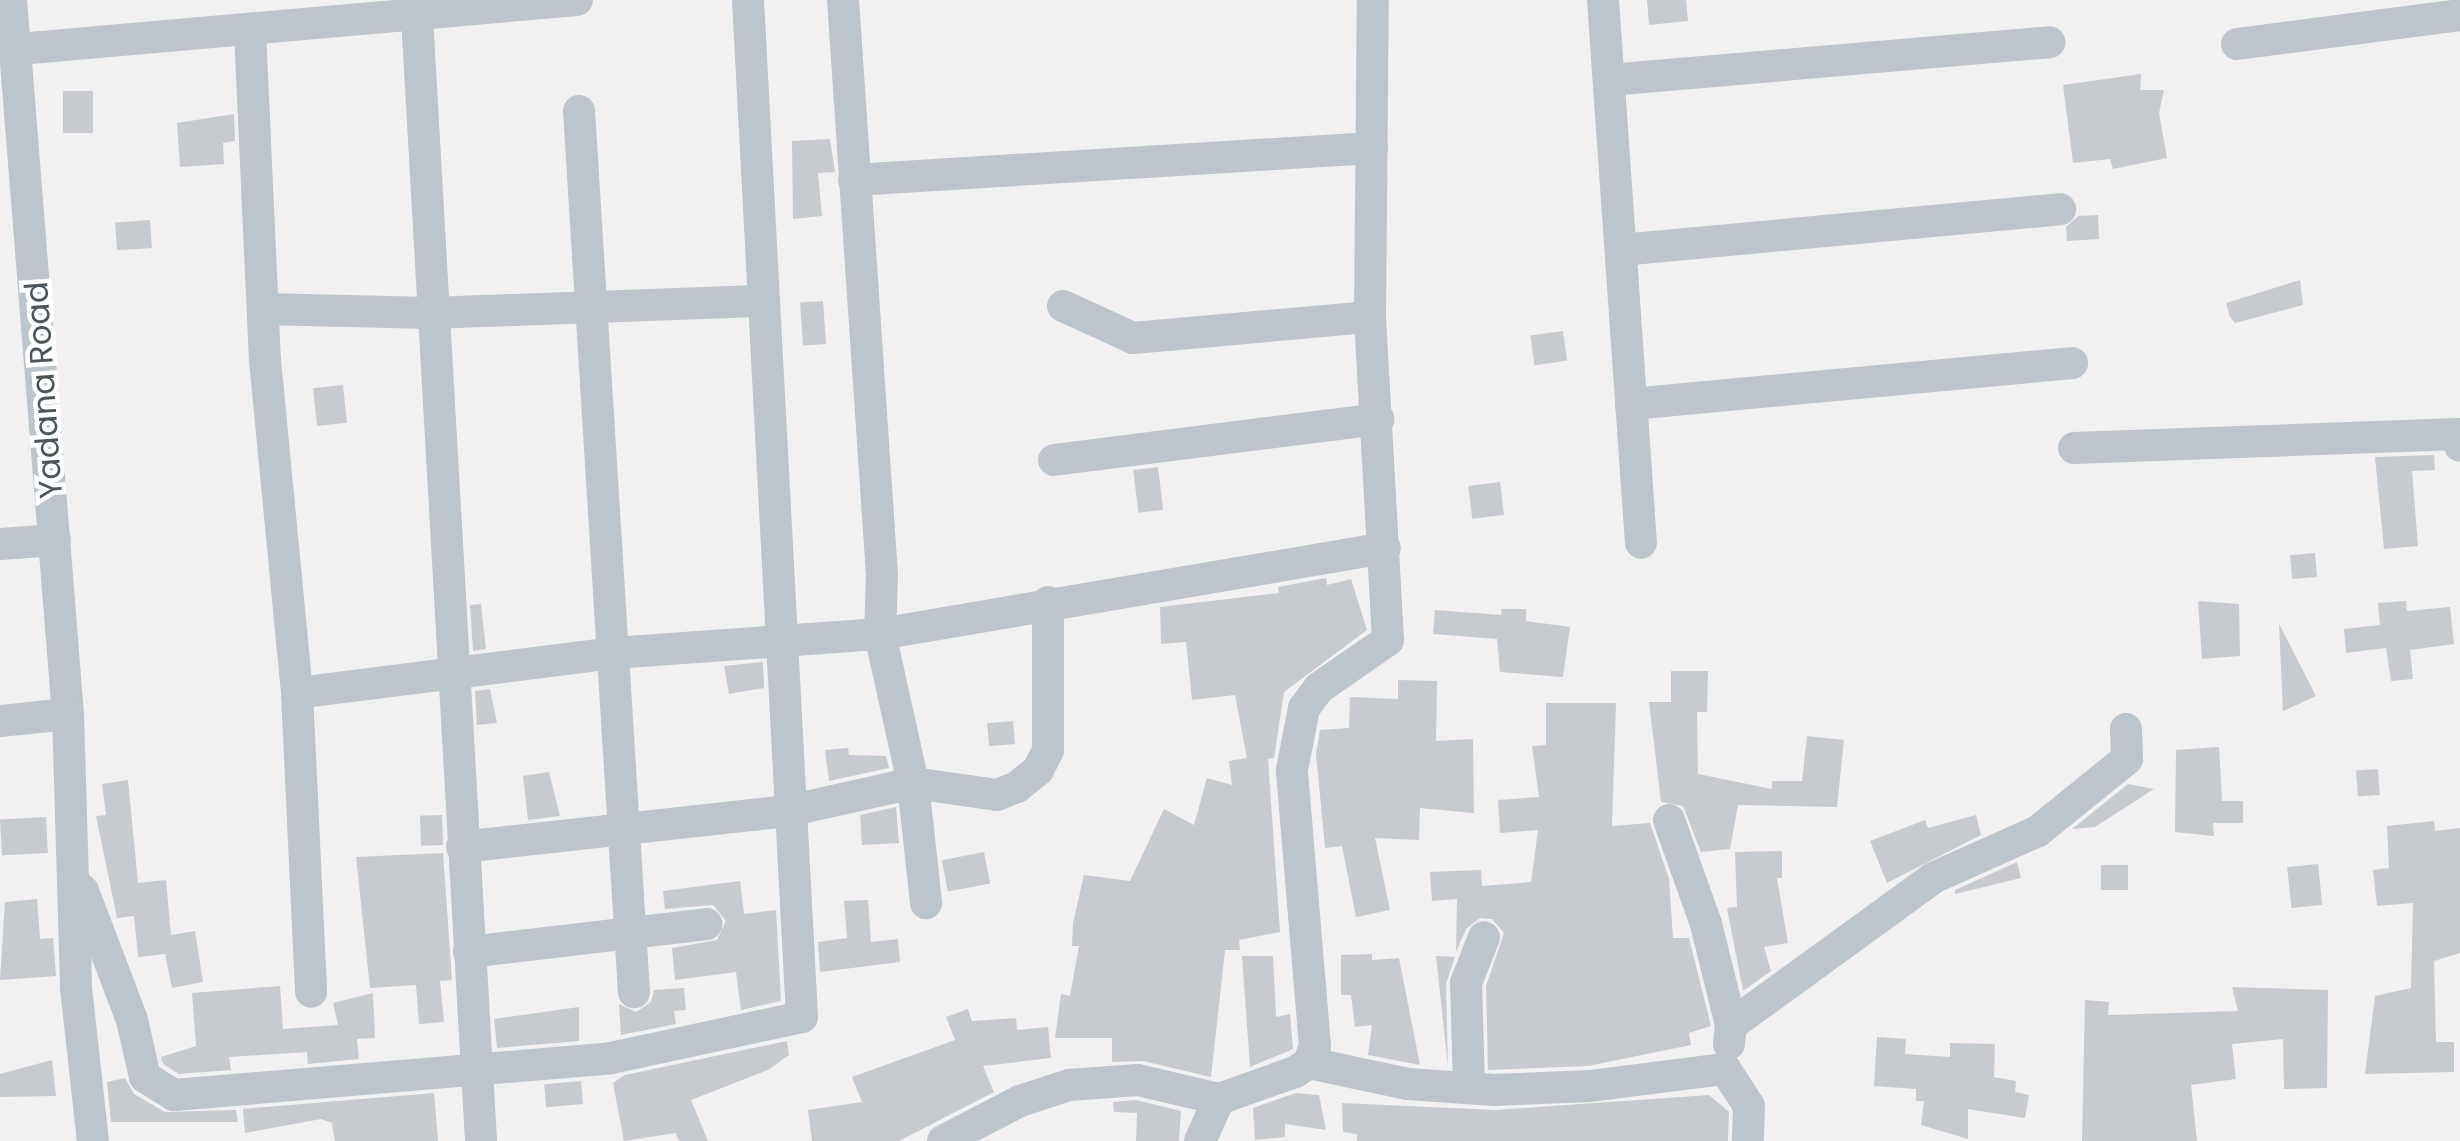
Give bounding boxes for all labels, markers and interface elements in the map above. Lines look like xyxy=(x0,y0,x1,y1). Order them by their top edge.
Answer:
street label: Yadana Road xyxy=(17,280,71,500)

